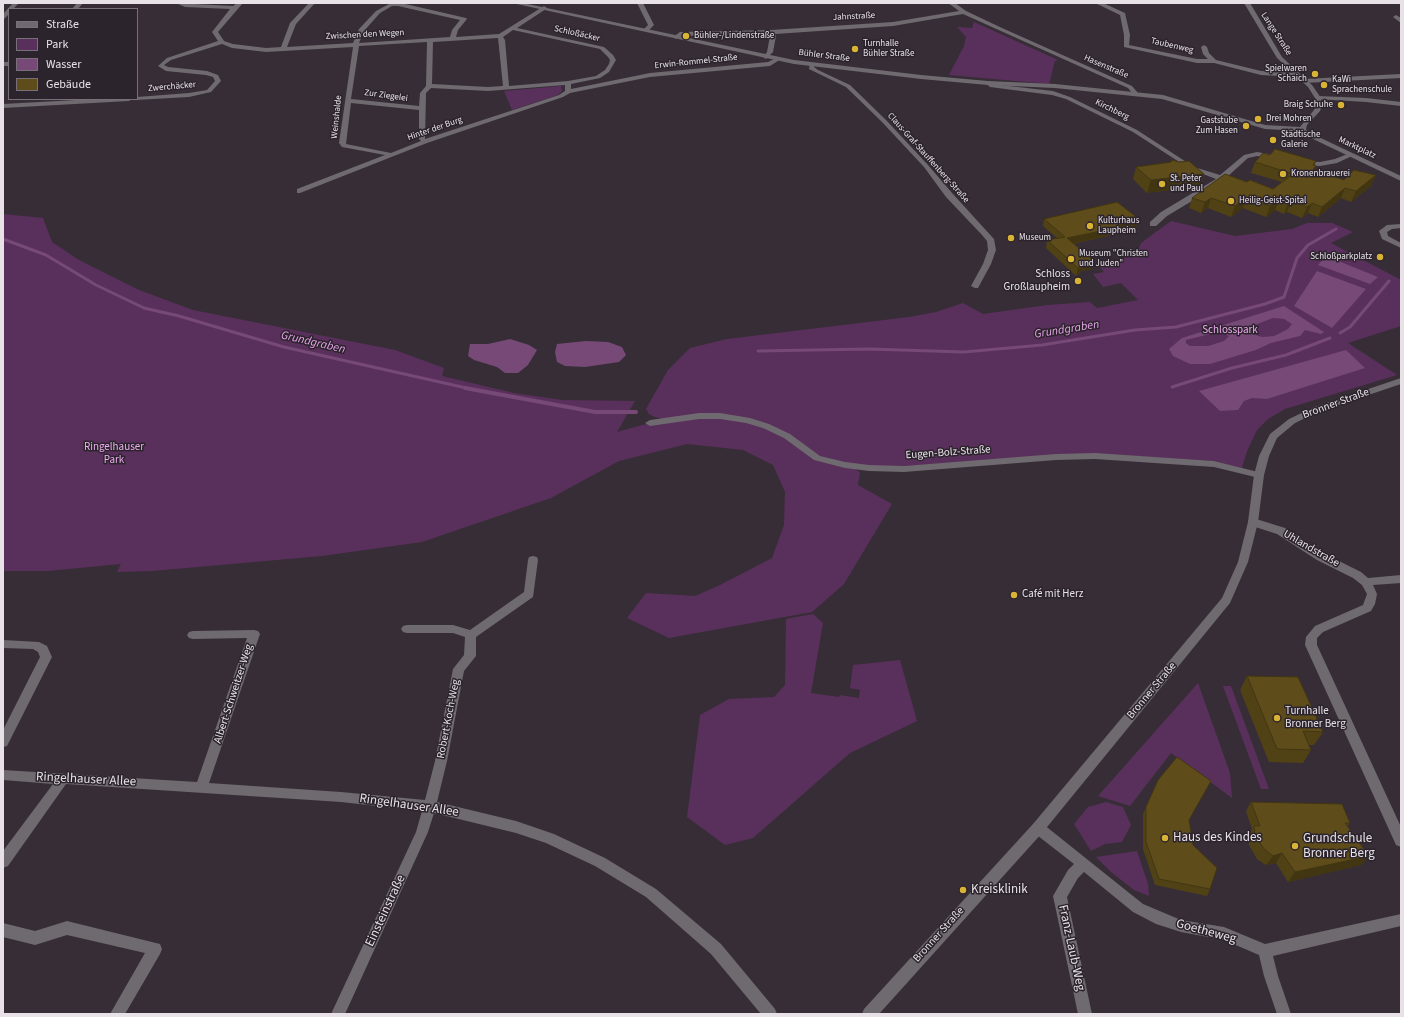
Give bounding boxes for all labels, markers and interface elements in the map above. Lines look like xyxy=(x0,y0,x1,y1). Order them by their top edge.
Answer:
legend xyxy=(8,8,138,100)
street label: Jahnstraße xyxy=(833,10,875,24)
street label: Lange Straße xyxy=(1258,10,1294,58)
text: Straße xyxy=(46,16,79,33)
street label: Schloßäcker xyxy=(553,23,601,45)
street label: Zwischen den Wegen xyxy=(325,28,405,42)
marker: Bühler-/Lindenstraße xyxy=(681,31,691,41)
place label: Bühler-/Lindenstraße xyxy=(694,31,774,41)
text: Park xyxy=(46,36,68,53)
street label: Taubenweg xyxy=(1150,36,1194,56)
place label: Turnhalle Bühler Straße xyxy=(863,39,914,60)
marker: Turnhalle Bühler Straße xyxy=(850,44,860,54)
street label: Bühler Straße xyxy=(798,48,850,64)
street label: Erwin-Rommel-Straße xyxy=(654,52,738,72)
street label: Hasenstraße xyxy=(1082,53,1130,81)
text: Wasser xyxy=(46,56,81,73)
place label: Spielwaren Schaich xyxy=(1265,64,1307,85)
marker: Spielwaren Schaich xyxy=(1310,69,1320,79)
place label: KaWi Sprachenschule xyxy=(1332,75,1392,96)
text: Gebäude xyxy=(46,76,91,93)
street label: Zwerchäcker xyxy=(148,80,196,94)
marker: KaWi Sprachenschule xyxy=(1319,80,1329,90)
street label: Zur Ziegelei xyxy=(364,88,408,104)
street label: Weinshalde xyxy=(329,95,345,139)
street label: Kirchberg xyxy=(1093,97,1131,123)
place label: Braig Schuhe xyxy=(1284,100,1333,110)
marker: Braig Schuhe xyxy=(1336,100,1346,110)
street label: Claus-Graf-Stauffenberg-Straße xyxy=(885,111,971,205)
marker: Drei Mohren xyxy=(1253,114,1263,124)
place label: Drei Mohren xyxy=(1266,114,1312,124)
street label: Hinter der Burg xyxy=(406,115,464,143)
place label: Gaststube Zum Hasen xyxy=(1196,116,1238,137)
marker: Gaststube Zum Hasen xyxy=(1241,121,1251,131)
place label: Städtische Galerie xyxy=(1281,130,1320,151)
marker: Städtische Galerie xyxy=(1268,135,1278,145)
street label: Marktplatz xyxy=(1337,135,1377,161)
marker: Kronenbrauerei xyxy=(1278,169,1288,179)
place label: Kronenbrauerei xyxy=(1291,169,1350,179)
place label: St. Peter und Paul xyxy=(1170,174,1203,195)
marker: St. Peter und Paul xyxy=(1157,179,1167,189)
marker: Heilig-Geist-Spital xyxy=(1226,196,1236,206)
place label: Heilig-Geist-Spital xyxy=(1239,196,1306,206)
place label: Kulturhaus Laupheim xyxy=(1098,216,1139,237)
marker: Kulturhaus Laupheim xyxy=(1085,221,1095,231)
marker: Museum xyxy=(1006,233,1016,243)
place label: Museum xyxy=(1019,233,1051,243)
place label: Museum "Christen und Juden" xyxy=(1079,249,1148,270)
place label: Schloßparkplatz xyxy=(1310,252,1372,262)
marker: Schloßparkplatz xyxy=(1375,252,1385,262)
marker: Museum "Christen und Juden" xyxy=(1066,254,1076,264)
place label: Schloss Großlaupheim xyxy=(1004,268,1070,294)
marker: Schloss Großlaupheim xyxy=(1073,276,1083,286)
water label: Grundgraben xyxy=(1034,318,1100,342)
park label: Schlosspark xyxy=(1202,324,1258,338)
water label: Grundgraben xyxy=(280,329,346,357)
street label: Bronner Straße xyxy=(1301,386,1371,422)
park label: Ringelhauser Park xyxy=(84,441,144,467)
street label: Eugen-Bolz-Straße xyxy=(905,443,991,463)
street label: Uhlandstraße xyxy=(1281,528,1341,570)
place label: Café mit Herz xyxy=(1022,588,1083,602)
marker: Café mit Herz xyxy=(1009,590,1019,600)
street label: Albert-Schweitzer-Weg xyxy=(212,643,256,745)
street label: Bronner Straße xyxy=(1124,660,1180,722)
street label: Robert-Koch-Weg xyxy=(435,678,463,760)
place label: Turnhalle Bronner Berg xyxy=(1285,705,1346,731)
marker: Turnhalle Bronner Berg xyxy=(1272,713,1282,723)
street label: Ringelhauser Allee xyxy=(36,770,136,790)
street label: Ringelhauser Allee xyxy=(358,791,460,821)
place label: Haus des Kindes xyxy=(1173,830,1262,846)
place label: Grundschule Bronner Berg xyxy=(1303,831,1375,862)
marker: Haus des Kindes xyxy=(1160,833,1170,843)
marker: Grundschule Bronner Berg xyxy=(1290,841,1300,851)
street label: Einsteinstraße xyxy=(363,873,409,949)
place label: Kreisklinik xyxy=(971,882,1028,898)
marker: Kreisklinik xyxy=(958,885,968,895)
street label: Franz-Laub-Weg xyxy=(1054,904,1088,992)
street label: Bronner Straße xyxy=(911,905,967,965)
street label: Goetheweg xyxy=(1174,917,1238,947)

